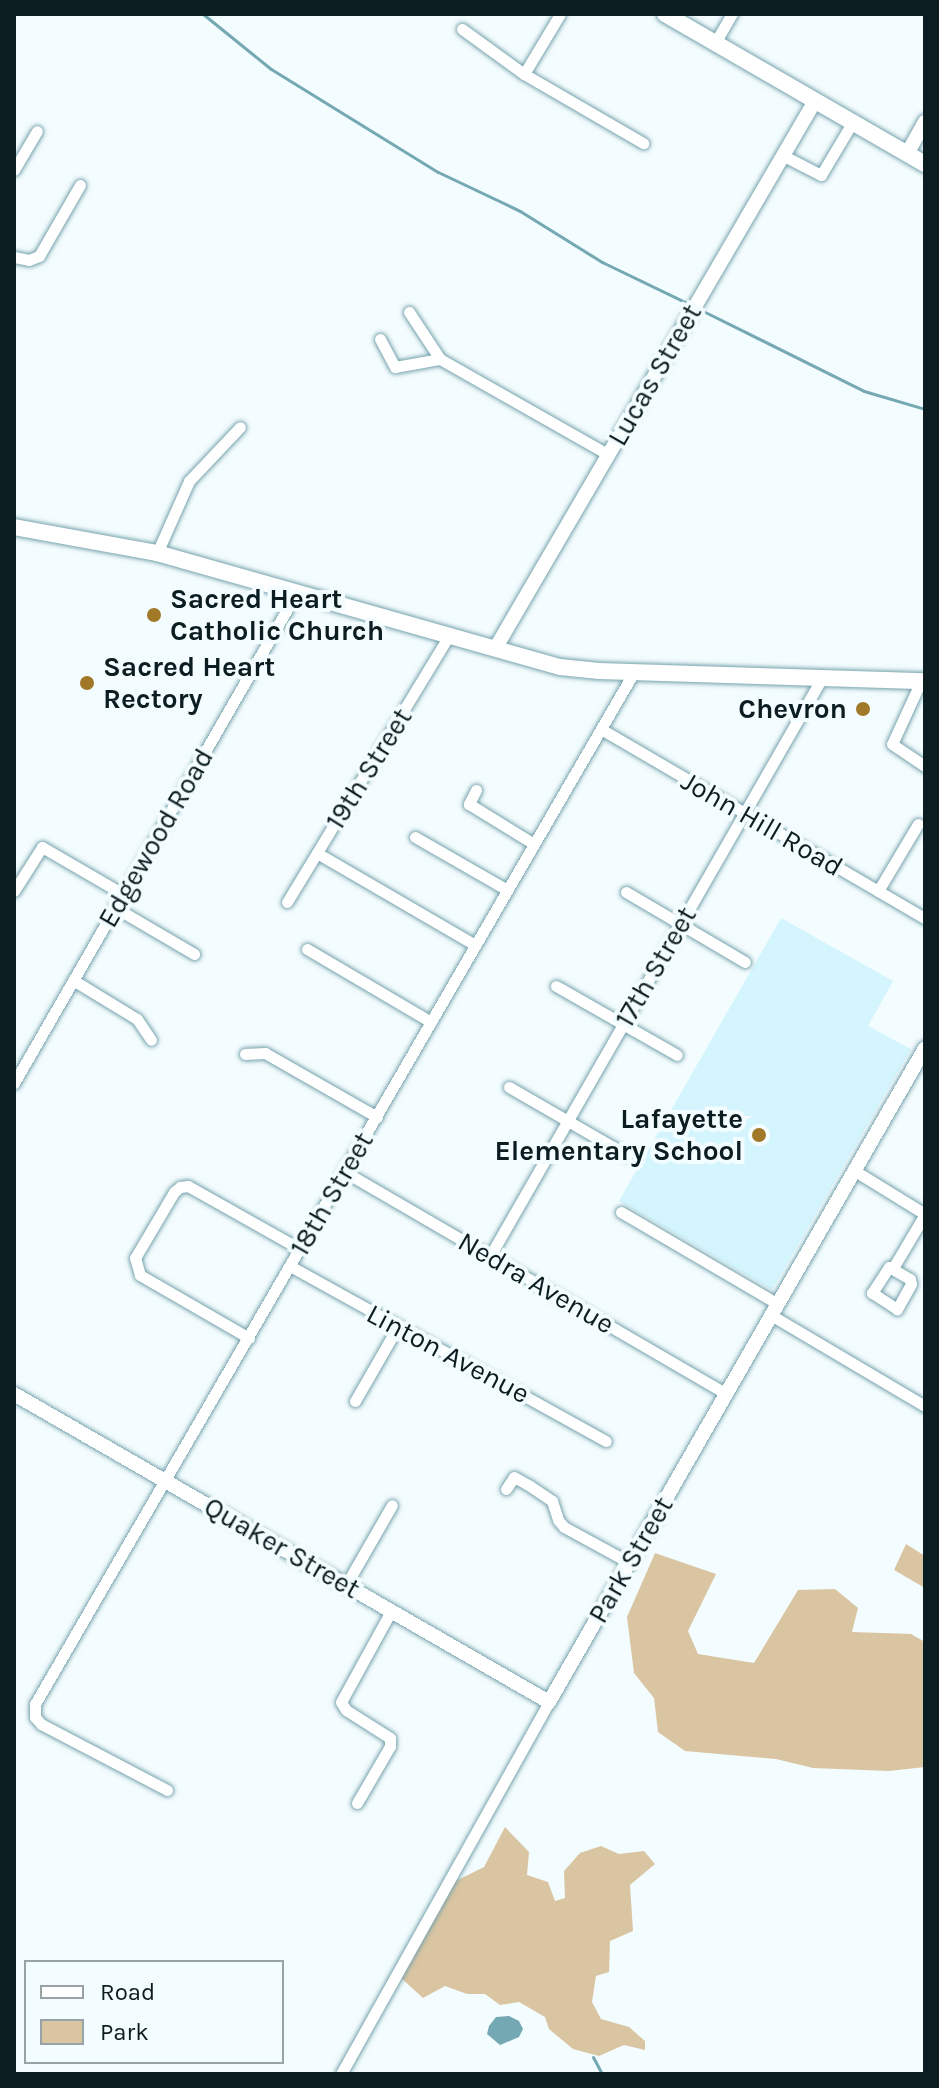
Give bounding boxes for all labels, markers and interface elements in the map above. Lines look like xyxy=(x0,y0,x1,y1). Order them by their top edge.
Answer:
street label: Lucas Street xyxy=(601,298,709,452)
place label: Sacred Heart Catholic Church xyxy=(170,582,384,648)
marker: Sacred Heart Catholic Church xyxy=(145,606,163,624)
place label: Sacred Heart Rectory xyxy=(103,650,275,716)
marker: Sacred Heart Rectory xyxy=(78,674,96,692)
place label: Chevron xyxy=(738,692,847,726)
marker: Chevron xyxy=(854,700,872,718)
street label: 19th Street xyxy=(319,702,419,836)
street label: Edgewood Road xyxy=(91,743,221,933)
street label: John Hill Road xyxy=(675,764,849,884)
street label: 17th Street xyxy=(608,901,704,1033)
place label: Lafayette Elementary School xyxy=(494,1102,743,1168)
street label: 18th Street xyxy=(283,1126,381,1262)
marker: Lafayette Elementary School xyxy=(750,1126,768,1144)
street label: Nedra Avenue xyxy=(452,1225,620,1341)
street label: Linton Avenue xyxy=(361,1297,535,1411)
street label: Quaker Street xyxy=(198,1490,366,1606)
street label: Park Street xyxy=(581,1491,681,1629)
legend xyxy=(24,1960,284,2064)
text: Road xyxy=(100,1978,155,2006)
text: Park xyxy=(100,2018,149,2046)

